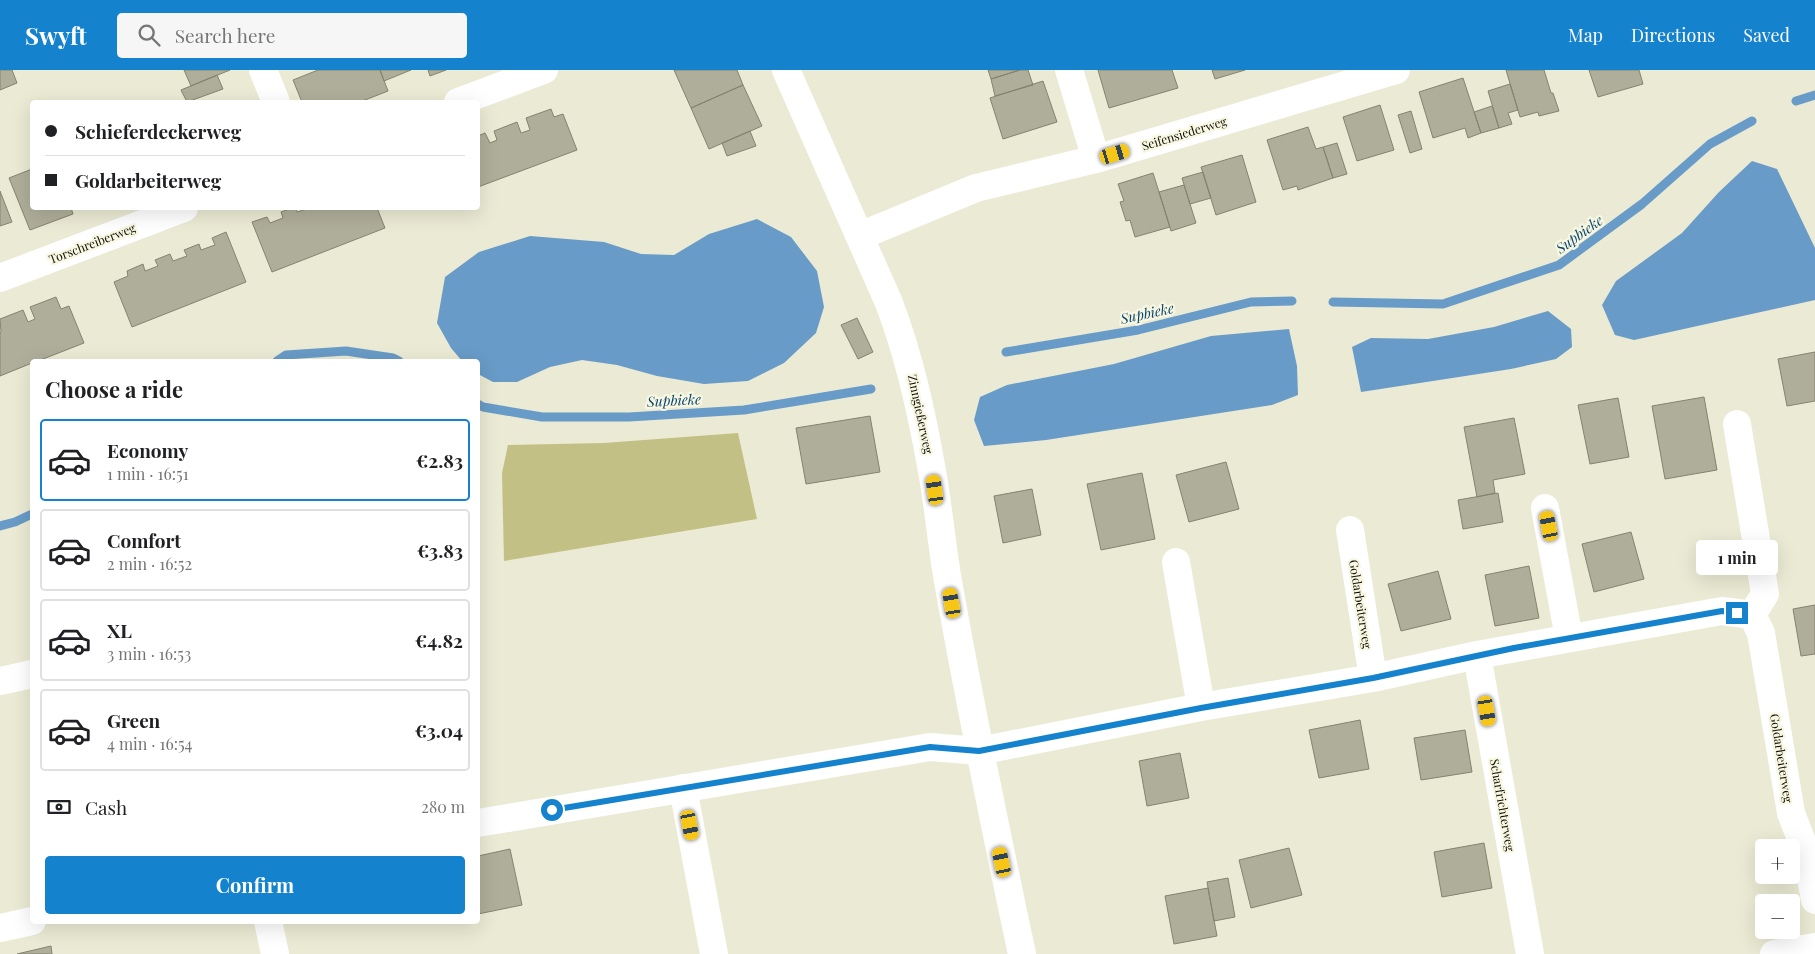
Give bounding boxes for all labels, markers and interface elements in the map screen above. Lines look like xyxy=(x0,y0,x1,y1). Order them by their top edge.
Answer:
search box xyxy=(117,13,467,58)
text: Swyft xyxy=(25,19,87,51)
icon: search xyxy=(135,21,163,49)
text: Search here xyxy=(175,22,275,48)
text: Map xyxy=(1568,23,1603,47)
text: Directions xyxy=(1631,23,1715,47)
text: Saved xyxy=(1743,23,1790,47)
street label: Seifensiederweg xyxy=(1140,112,1229,154)
text: Schieferdeckerweg xyxy=(75,118,241,144)
car xyxy=(1098,142,1131,166)
text: Goldarbeiterweg xyxy=(75,167,221,193)
water label: Supbieke xyxy=(1551,210,1606,258)
street label: Torschreiberweg xyxy=(46,219,138,267)
water label: Supbieke xyxy=(1118,298,1175,328)
street label: Zinngießerweg xyxy=(905,373,937,456)
text: Choose a ride xyxy=(45,374,183,404)
water label: Supbieke xyxy=(646,389,701,411)
text: Economy xyxy=(107,437,188,463)
icon: car xyxy=(47,438,92,483)
text: €2.83 xyxy=(416,447,463,473)
text: 1 min · 16:51 xyxy=(107,463,189,484)
car xyxy=(925,474,944,506)
car xyxy=(1538,510,1559,542)
text: Comfort xyxy=(107,527,181,553)
icon: car xyxy=(47,528,92,573)
text: €3.83 xyxy=(417,537,463,563)
callout: 1 min xyxy=(1696,540,1778,576)
text: 1 min xyxy=(1717,547,1757,568)
text: 2 min · 16:52 xyxy=(107,553,192,574)
street label: Goldarbeiterweg xyxy=(1346,558,1376,650)
car xyxy=(942,587,961,619)
route end xyxy=(1726,602,1748,624)
text: XL xyxy=(107,617,132,643)
icon: car xyxy=(47,618,92,663)
text: €4.82 xyxy=(415,627,463,653)
text: 3 min · 16:53 xyxy=(107,643,191,664)
car xyxy=(1477,695,1496,727)
text: Green xyxy=(107,707,160,733)
icon: car xyxy=(47,708,92,753)
street label: Goldarbeiterweg xyxy=(1767,712,1797,804)
text: €3.04 xyxy=(415,717,463,743)
text: 4 min · 16:54 xyxy=(107,733,193,754)
street label: Scharfrichterweg xyxy=(1487,758,1519,853)
icon: cash xyxy=(45,793,73,821)
text: Cash xyxy=(85,794,127,820)
text: 280 m xyxy=(421,796,465,817)
route start xyxy=(541,799,563,821)
car xyxy=(679,809,700,841)
map controls xyxy=(1755,839,1800,939)
button: + xyxy=(1755,839,1800,884)
car xyxy=(991,846,1012,878)
button: Confirm xyxy=(45,856,465,914)
button: − xyxy=(1755,894,1800,939)

